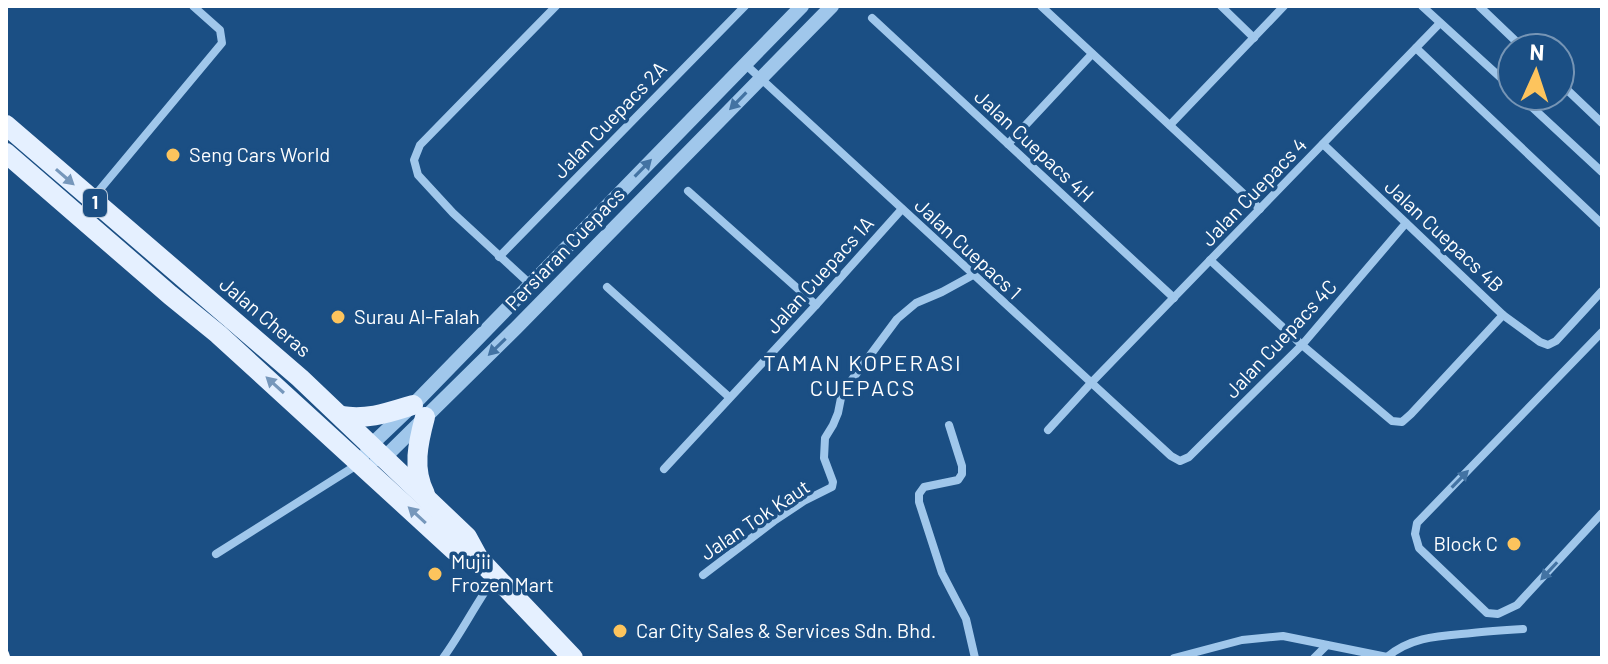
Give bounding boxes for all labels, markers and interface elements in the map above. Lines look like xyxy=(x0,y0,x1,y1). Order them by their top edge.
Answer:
north arrow xyxy=(1496,32,1576,112)
text: N xyxy=(1529,38,1545,64)
street label: Jalan Cuepacs 2A xyxy=(547,56,671,183)
street label: Jalan Cuepacs 4H xyxy=(970,84,1099,207)
one-way arrow xyxy=(729,91,747,110)
street label: Jalan Cuepacs 4 xyxy=(1196,132,1311,250)
place label: Seng Cars World xyxy=(189,142,330,166)
marker: Seng Cars World xyxy=(164,146,182,164)
one-way arrow xyxy=(633,159,652,178)
one-way arrow xyxy=(54,168,74,185)
street label: Jalan Cuepacs 4B xyxy=(1380,174,1509,296)
street label: Persiaran Cuepacs xyxy=(500,182,629,315)
road number: 1 xyxy=(83,189,107,217)
street label: Jalan Cuepacs 1 xyxy=(910,193,1027,304)
street label: Jalan Cuepacs 1A xyxy=(760,211,878,338)
street label: Jalan Cheras xyxy=(215,271,316,361)
street label: Jalan Cuepacs 4C xyxy=(1219,274,1341,403)
place label: Surau Al-Falah xyxy=(354,304,480,328)
marker: Surau Al-Falah xyxy=(329,308,347,326)
one-way arrow xyxy=(488,337,507,355)
district label: TAMAN KOPERASI CUEPACS xyxy=(763,349,963,400)
one-way arrow xyxy=(266,377,285,395)
one-way arrow xyxy=(1450,470,1468,489)
street label: Jalan Tok Kaut xyxy=(695,474,814,565)
one-way arrow xyxy=(408,507,427,525)
place label: Block C xyxy=(1433,531,1498,555)
marker: Block C xyxy=(1505,535,1523,553)
place label: Mujii Frozen Mart xyxy=(451,549,554,596)
one-way arrow xyxy=(1540,561,1558,580)
marker: Mujii Frozen Mart xyxy=(426,565,444,583)
place label: Car City Sales & Services Sdn. Bhd. xyxy=(636,618,936,642)
marker: Car City Sales & Services Sdn. Bhd. xyxy=(611,622,629,640)

